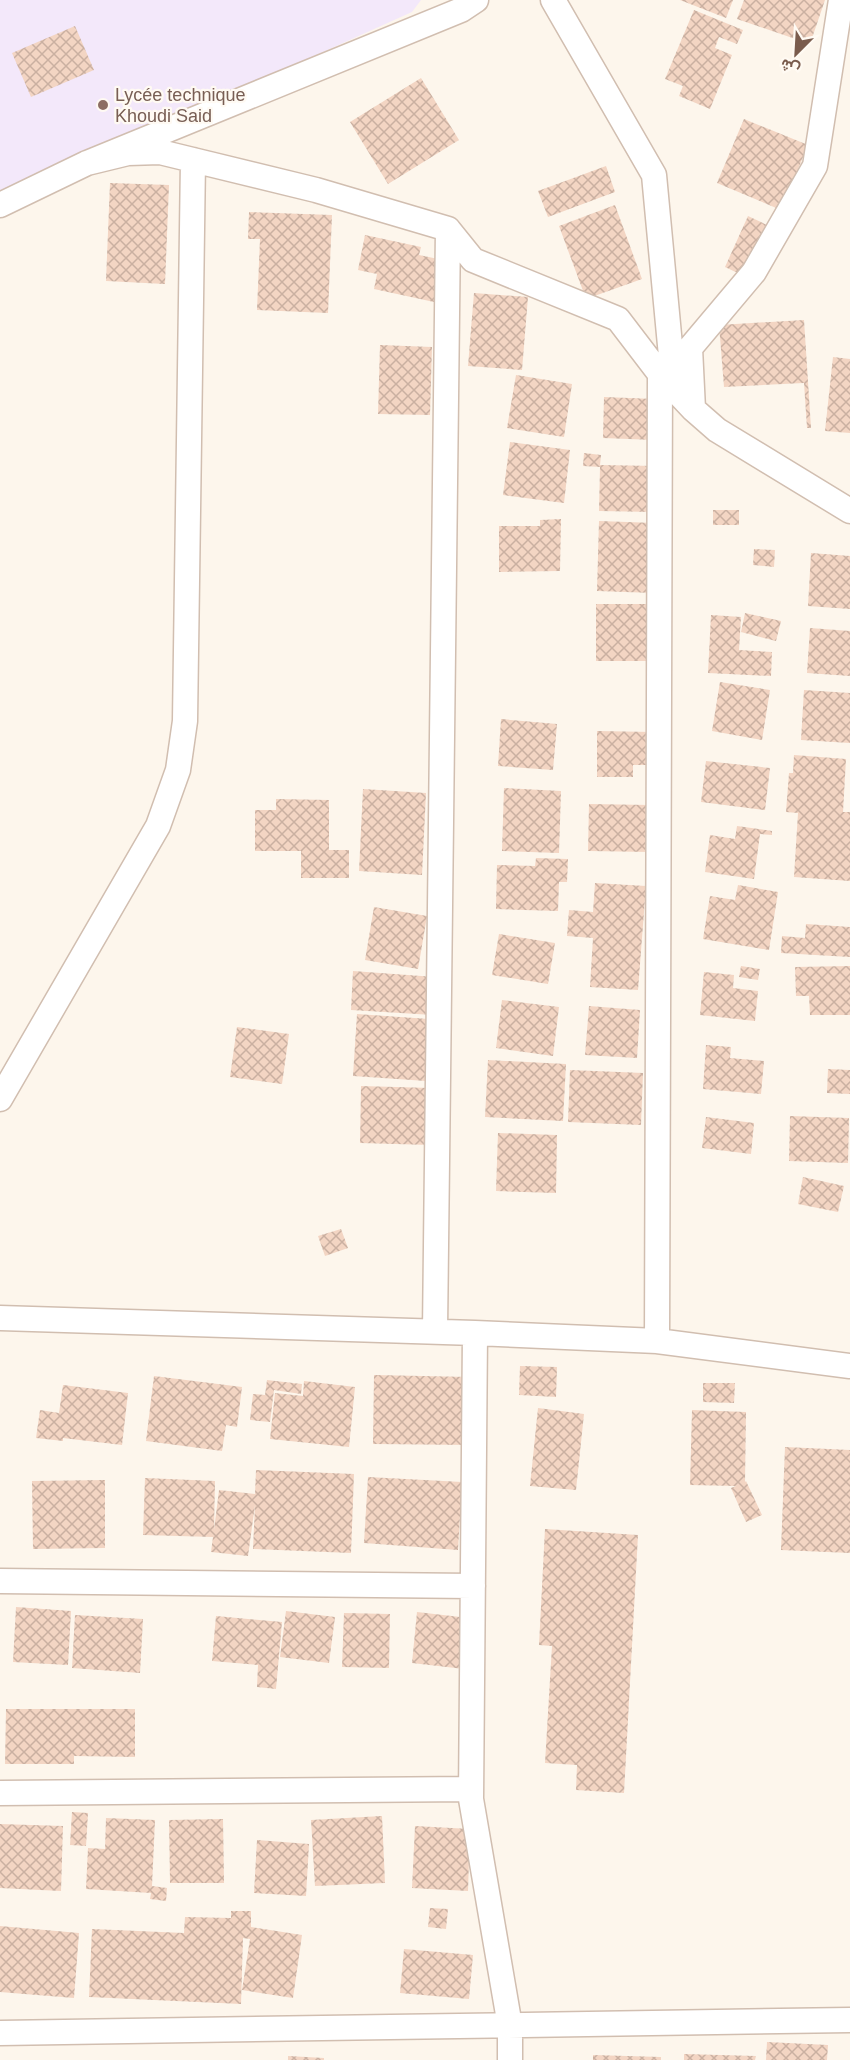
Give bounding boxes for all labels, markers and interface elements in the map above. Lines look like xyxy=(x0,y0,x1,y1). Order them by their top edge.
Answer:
north arrow xyxy=(766,24,826,84)
text: ش xyxy=(778,55,803,79)
place label: Lycée technique Khoudi Said xyxy=(115,85,245,126)
marker: Lycée technique Khoudi Said xyxy=(96,98,110,112)

